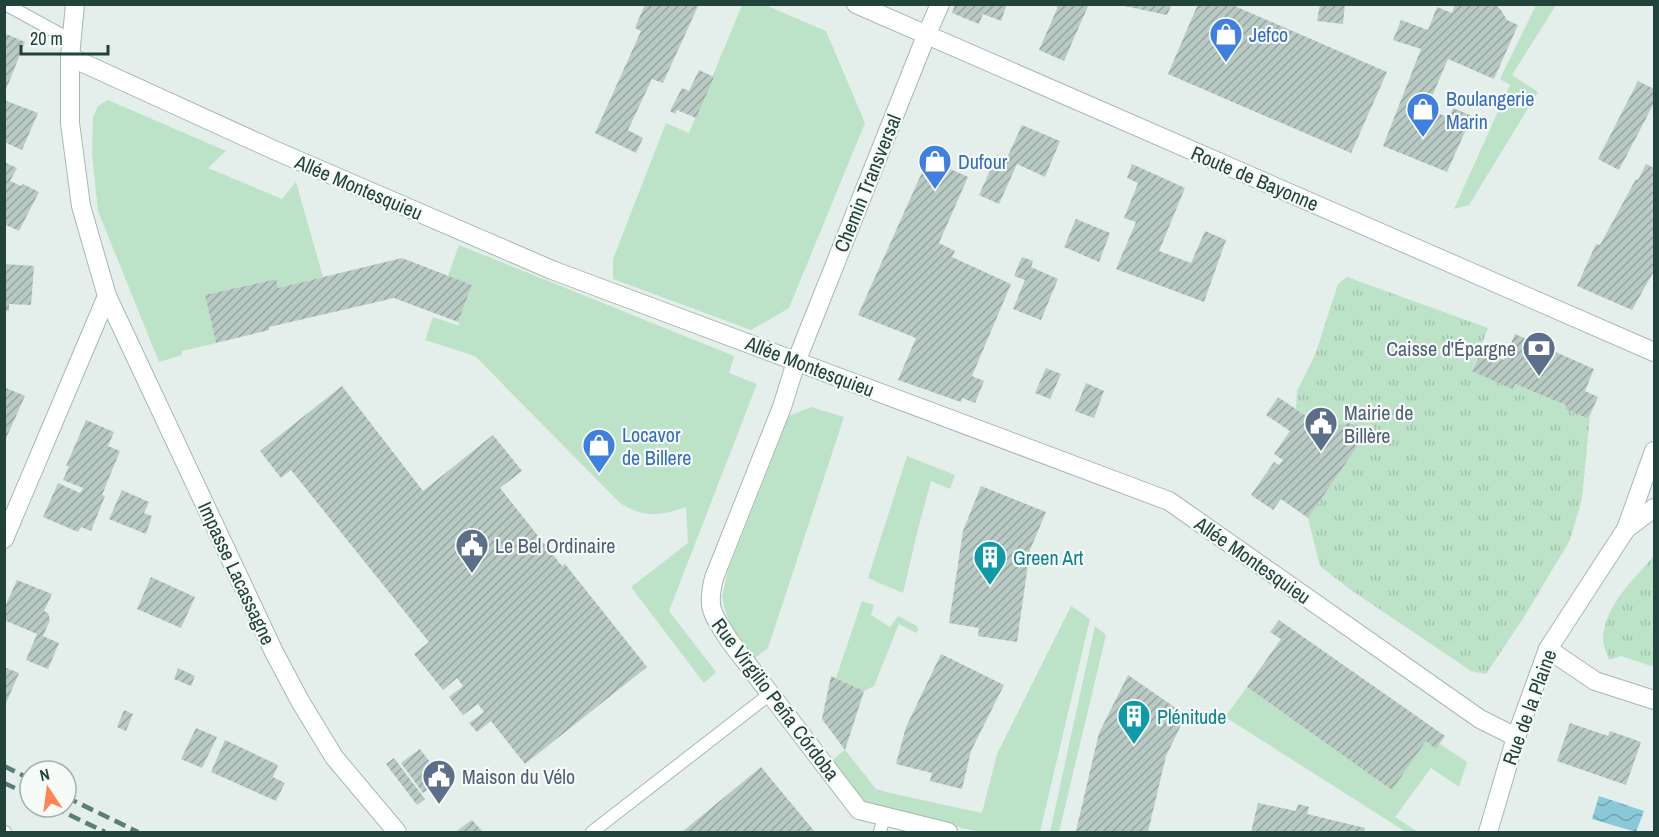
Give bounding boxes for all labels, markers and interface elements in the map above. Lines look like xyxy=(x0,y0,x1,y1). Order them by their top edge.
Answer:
shop icon: Jefco xyxy=(1208,16,1244,63)
scale bar xyxy=(21,18,108,56)
place label: Jefco xyxy=(1249,21,1288,48)
text: 20 m xyxy=(30,26,63,51)
place label: Boulangerie Marin xyxy=(1446,85,1534,135)
shop icon: Boulangerie Marin xyxy=(1405,91,1441,138)
street label: Chemin Transversal xyxy=(827,110,907,256)
street label: Route de Bayonne xyxy=(1187,139,1323,217)
shop icon: Dufour xyxy=(917,143,953,190)
street label: Allée Montesquieu xyxy=(290,148,427,226)
place label: Dufour xyxy=(958,148,1008,175)
street label: Allée Montesquieu xyxy=(741,329,878,403)
bank icon: Caisse d'Épargne xyxy=(1521,330,1557,377)
place label: Caisse d'Épargne xyxy=(1386,335,1516,362)
place label: Mairie de Billère xyxy=(1344,399,1413,449)
public building icon: Mairie de Billère xyxy=(1303,405,1339,452)
place label: Locavor de Billere xyxy=(622,421,691,471)
shop icon: Locavor de Billere xyxy=(581,427,617,474)
street label: Impasse Lacassagne xyxy=(192,497,282,649)
street label: Allée Montesquieu xyxy=(1189,509,1316,610)
public building icon: Le Bel Ordinaire xyxy=(454,527,490,574)
place label: Le Bel Ordinaire xyxy=(495,532,615,559)
building icon: Green Art xyxy=(972,539,1008,586)
place label: Green Art xyxy=(1013,544,1084,571)
street label: Rue Virgilio Peña Córdoba xyxy=(706,612,846,786)
street label: Rue de la Plaine xyxy=(1496,645,1562,769)
building icon: Plénitude xyxy=(1116,698,1152,745)
place label: Plénitude xyxy=(1157,703,1226,730)
public building icon: Maison du Vélo xyxy=(421,758,457,805)
north arrow xyxy=(18,759,78,819)
text: N xyxy=(38,763,52,786)
place label: Maison du Vélo xyxy=(462,763,575,790)

